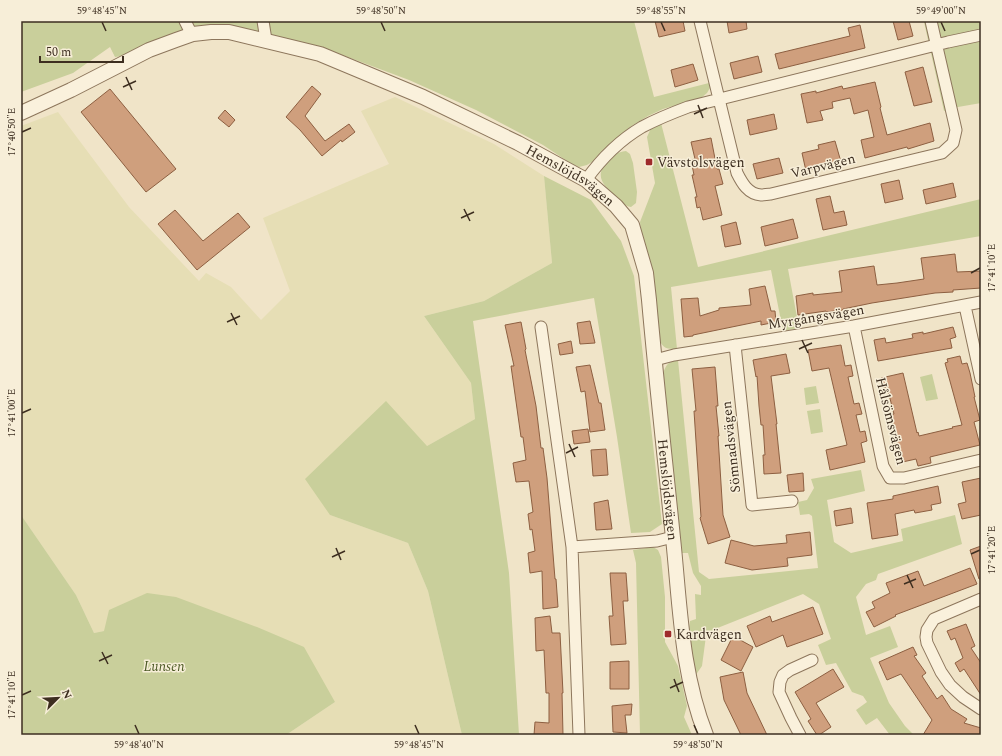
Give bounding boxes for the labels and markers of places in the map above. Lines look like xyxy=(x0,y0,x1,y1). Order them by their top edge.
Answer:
place label: Vävstolsvägen xyxy=(657,152,745,173)
marker: Vävstolsvägen xyxy=(644,157,654,167)
place label: Kardvägen xyxy=(676,624,742,645)
marker: Kardvägen xyxy=(663,629,673,639)

